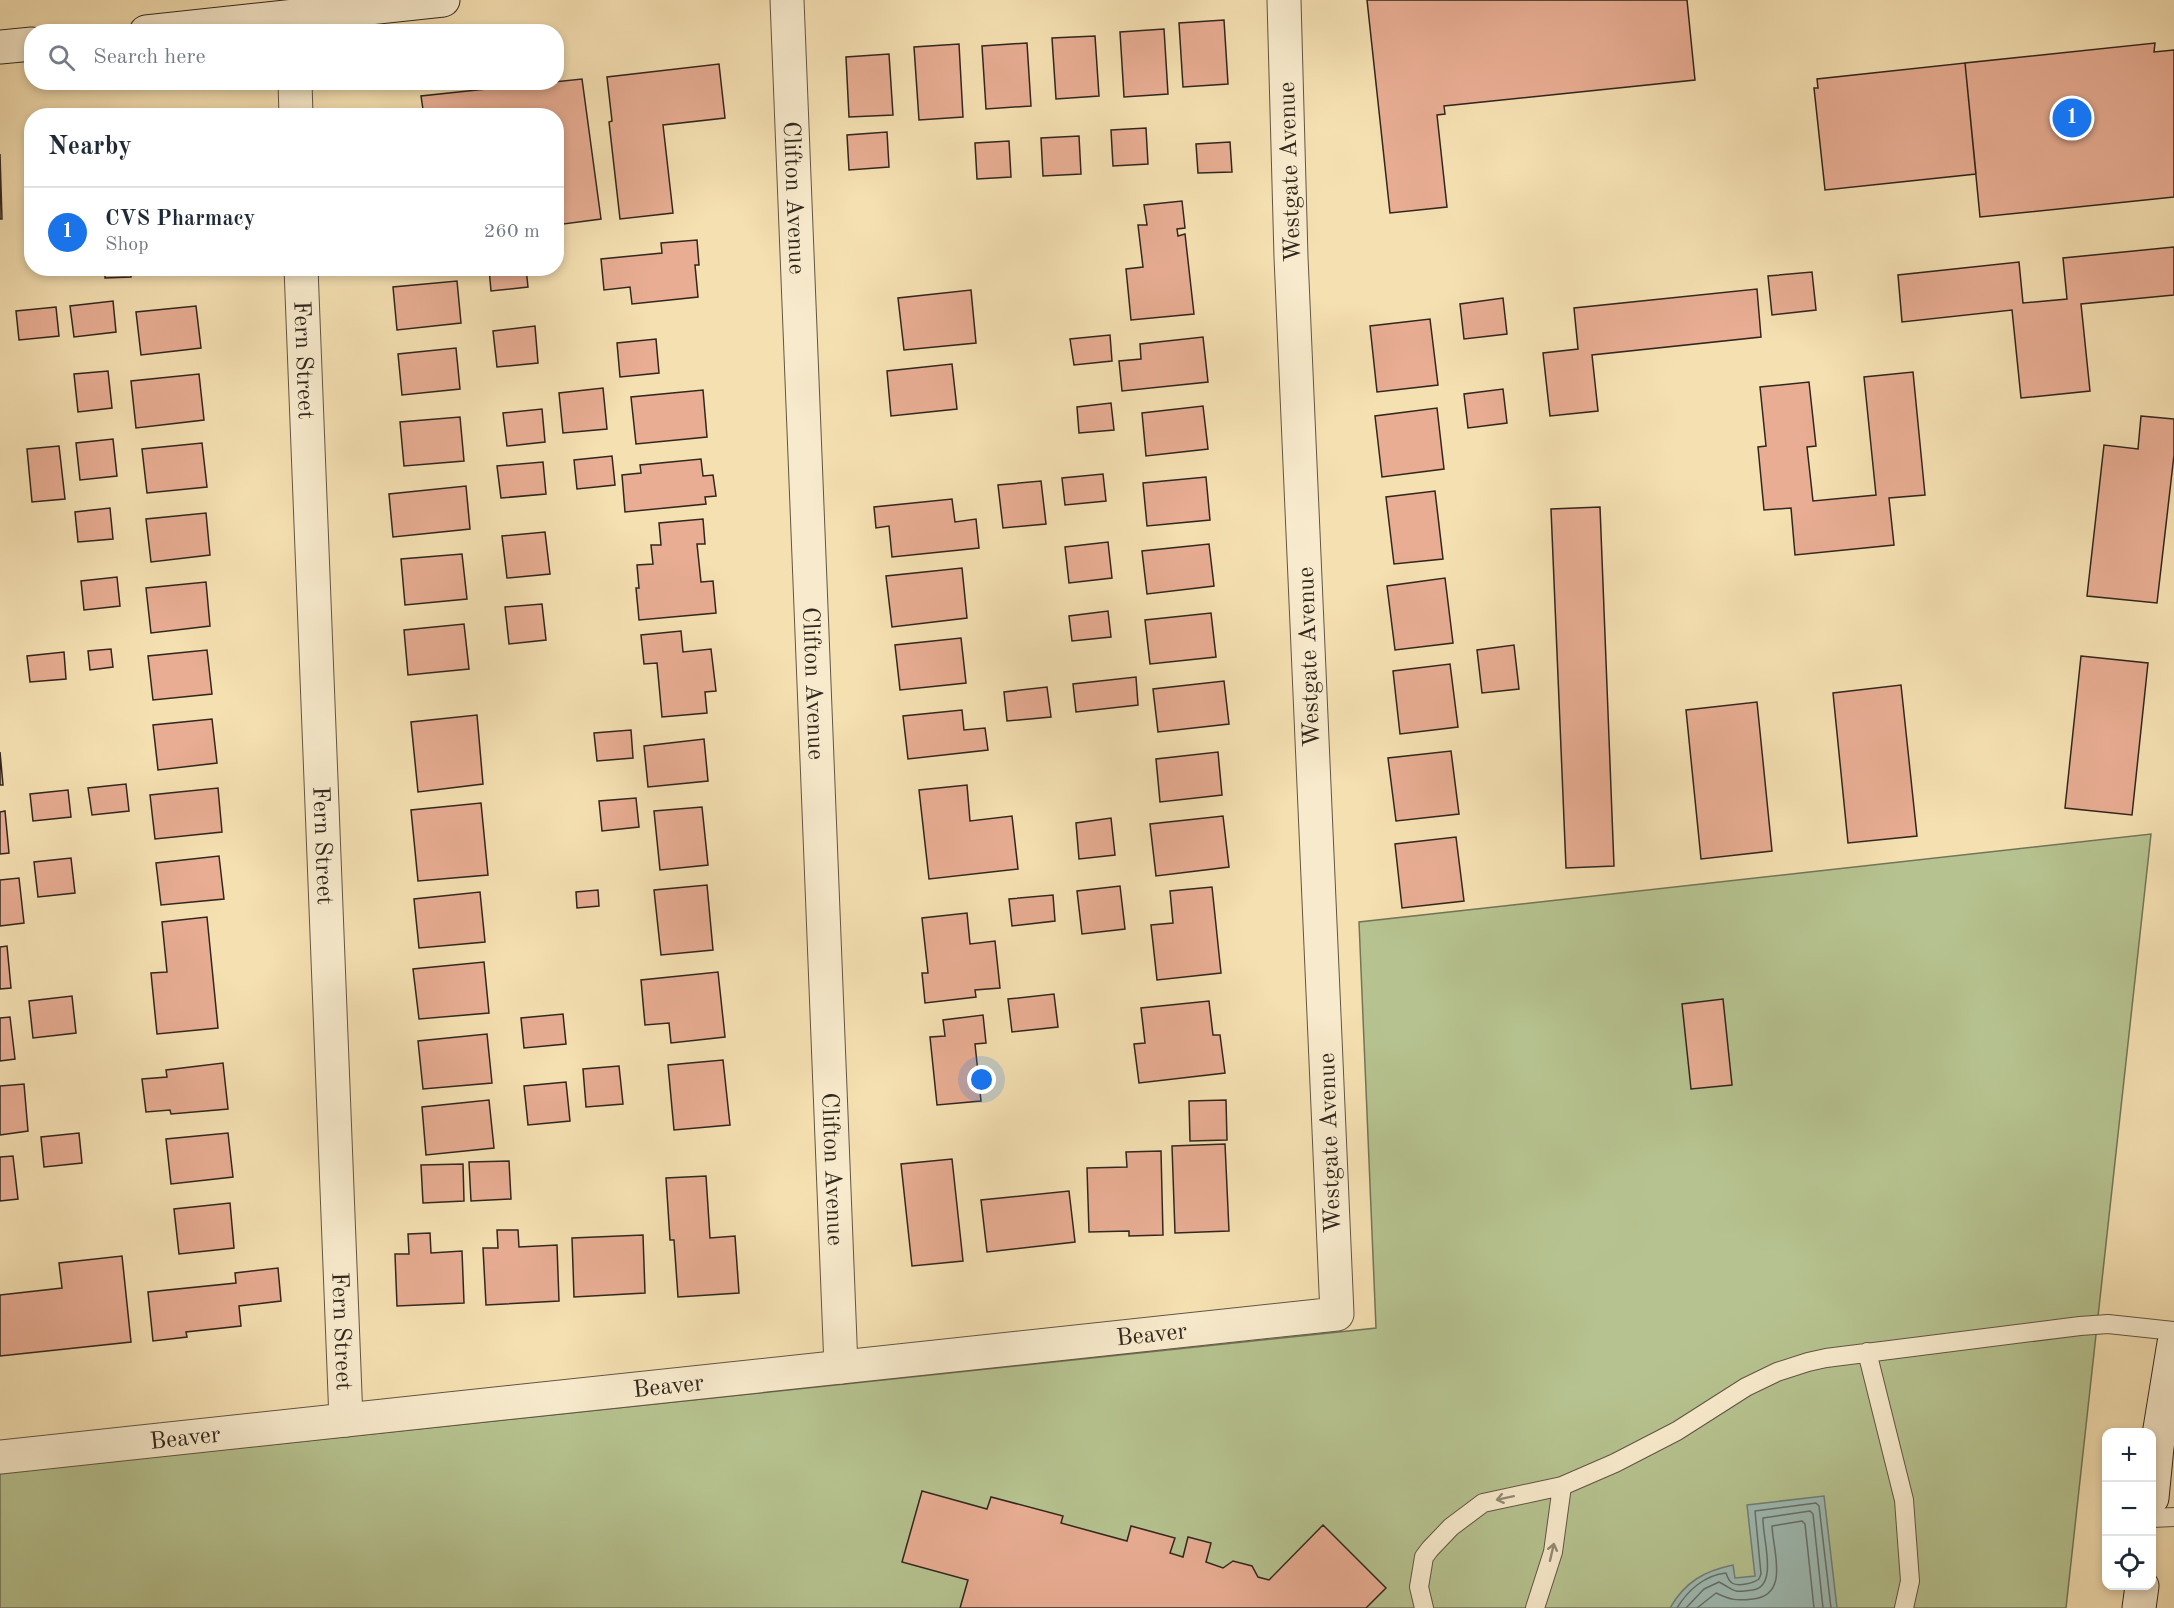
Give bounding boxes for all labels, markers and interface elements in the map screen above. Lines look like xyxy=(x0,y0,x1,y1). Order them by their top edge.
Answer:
search box xyxy=(24,24,564,90)
icon: search xyxy=(45,41,78,74)
text: Search here xyxy=(93,46,206,68)
street label: Westgate Avenue xyxy=(1276,81,1306,262)
pin: 1 xyxy=(2052,96,2092,140)
street label: Clifton Avenue xyxy=(778,121,808,275)
text: Nearby xyxy=(48,134,132,160)
text: CVS Pharmacy xyxy=(105,208,255,230)
text: 1 xyxy=(62,222,73,242)
text: 260 m xyxy=(484,222,540,242)
text: Shop xyxy=(105,235,149,255)
street label: Fern Street xyxy=(288,300,317,420)
street label: Westgate Avenue xyxy=(1295,566,1325,747)
street label: Clifton Avenue xyxy=(797,606,827,761)
street label: Fern Street xyxy=(307,786,336,905)
street label: Westgate Avenue xyxy=(1316,1052,1346,1233)
your location xyxy=(967,1065,996,1094)
street label: Clifton Avenue xyxy=(816,1092,846,1246)
street label: Fern Street xyxy=(326,1271,355,1391)
street label: Beaver xyxy=(1115,1320,1188,1352)
street label: Beaver xyxy=(632,1372,705,1403)
street label: Beaver xyxy=(148,1423,222,1455)
map controls xyxy=(2102,1428,2156,1590)
button: + xyxy=(2102,1428,2156,1482)
button: − xyxy=(2102,1482,2156,1536)
one-way arrow xyxy=(1496,1493,1515,1504)
button: locate xyxy=(2102,1536,2156,1590)
one-way arrow xyxy=(1547,1543,1559,1562)

